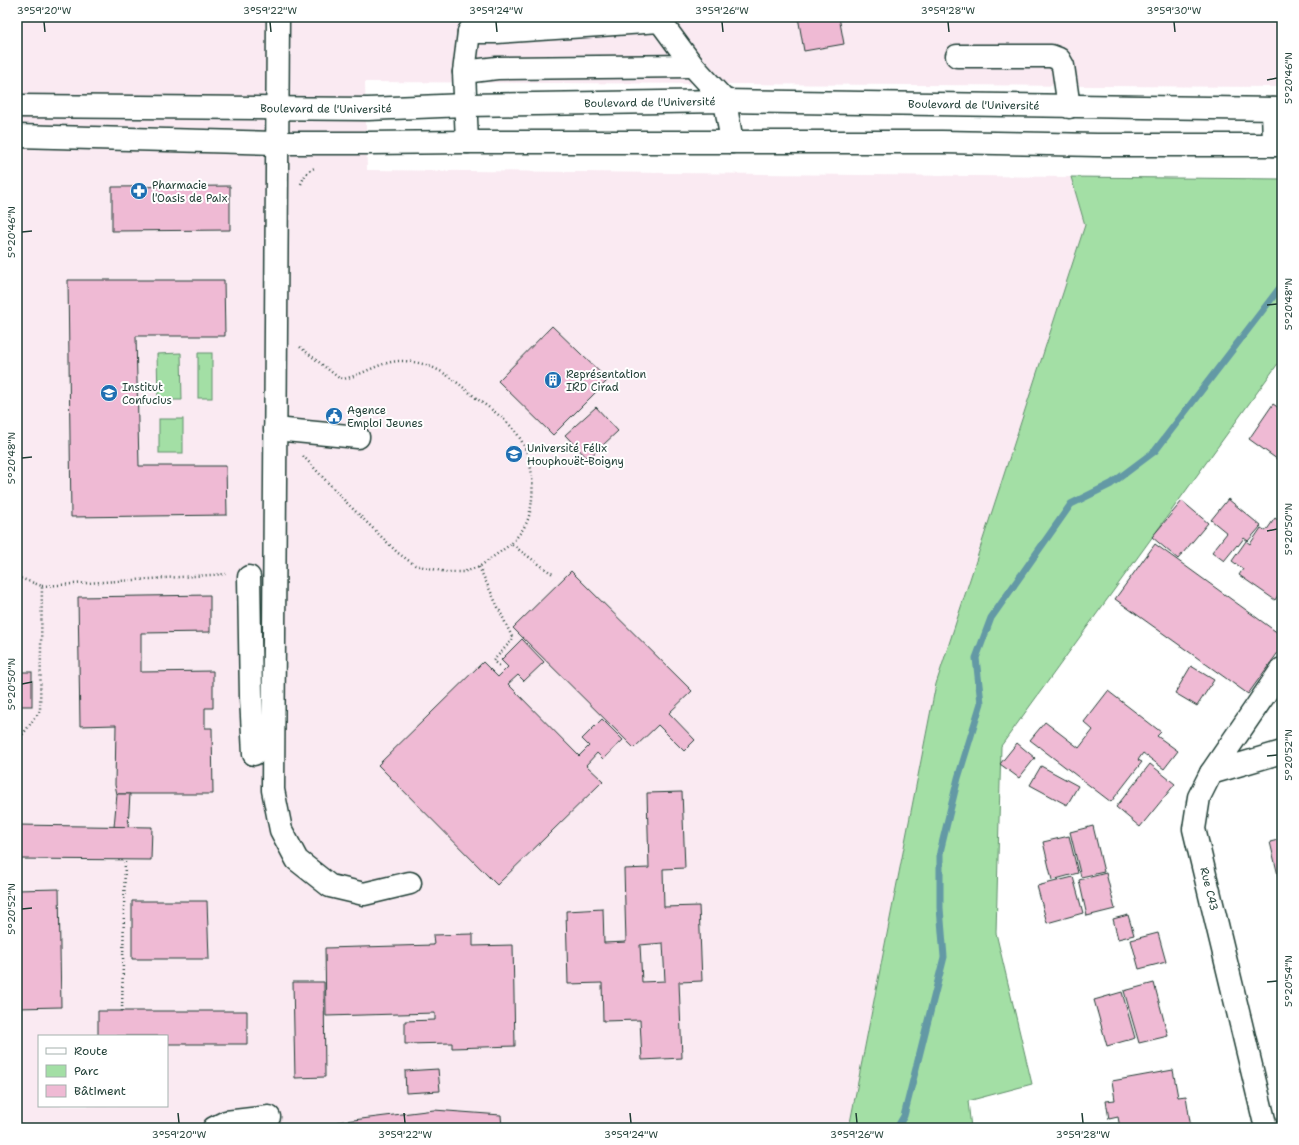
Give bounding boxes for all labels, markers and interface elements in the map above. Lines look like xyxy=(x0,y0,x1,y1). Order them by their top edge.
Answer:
text: 3°59'20"W xyxy=(17,4,72,17)
text: 3°59'22"W xyxy=(243,4,298,17)
text: 3°59'24"W xyxy=(469,4,523,17)
text: 3°59'26"W xyxy=(695,4,749,17)
text: 3°59'28"W xyxy=(921,4,976,17)
text: 3°59'30"W xyxy=(1147,4,1202,17)
text: 5°20'46"N xyxy=(1282,52,1295,104)
street label: Boulevard de l'Université xyxy=(584,94,716,111)
street label: Boulevard de l'Université xyxy=(908,96,1040,113)
street label: Boulevard de l'Université xyxy=(260,101,392,116)
place label: Pharmacie l'Oasis de Paix xyxy=(152,178,228,206)
pharmacy icon: Pharmacie l'Oasis de Paix xyxy=(129,181,149,201)
text: 5°20'46"N xyxy=(5,206,18,258)
text: 5°20'48"N xyxy=(1282,278,1295,330)
place label: Représentation IRD Cirad xyxy=(566,367,647,395)
building icon: Représentation IRD Cirad xyxy=(543,370,563,390)
place label: Institut Confucius xyxy=(122,380,172,408)
school or university icon: Institut Confucius xyxy=(99,383,119,403)
place label: Agence Emploi Jeunes xyxy=(347,403,423,431)
public building icon: Agence Emploi Jeunes xyxy=(324,406,344,426)
text: 5°20'48"N xyxy=(5,432,18,484)
place label: Université Félix Houphouët-Boigny xyxy=(527,441,624,469)
school or university icon: Université Félix Houphouët-Boigny xyxy=(504,444,524,464)
text: 5°20'50"N xyxy=(1282,503,1295,555)
text: 5°20'50"N xyxy=(5,658,18,710)
text: 5°20'52"N xyxy=(1282,729,1295,781)
street label: Rue C43 xyxy=(1196,866,1222,912)
text: 5°20'52"N xyxy=(5,883,18,935)
text: 5°20'54"N xyxy=(1282,955,1295,1007)
legend xyxy=(38,1035,168,1107)
text: Route xyxy=(74,1043,108,1059)
text: Parc xyxy=(74,1063,99,1079)
text: Bâtiment xyxy=(74,1083,126,1099)
text: 3°59'20"W xyxy=(152,1128,207,1141)
text: 3°59'22"W xyxy=(378,1128,433,1141)
text: 3°59'24"W xyxy=(604,1128,658,1141)
text: 3°59'26"W xyxy=(830,1128,884,1141)
text: 3°59'28"W xyxy=(1056,1128,1111,1141)

